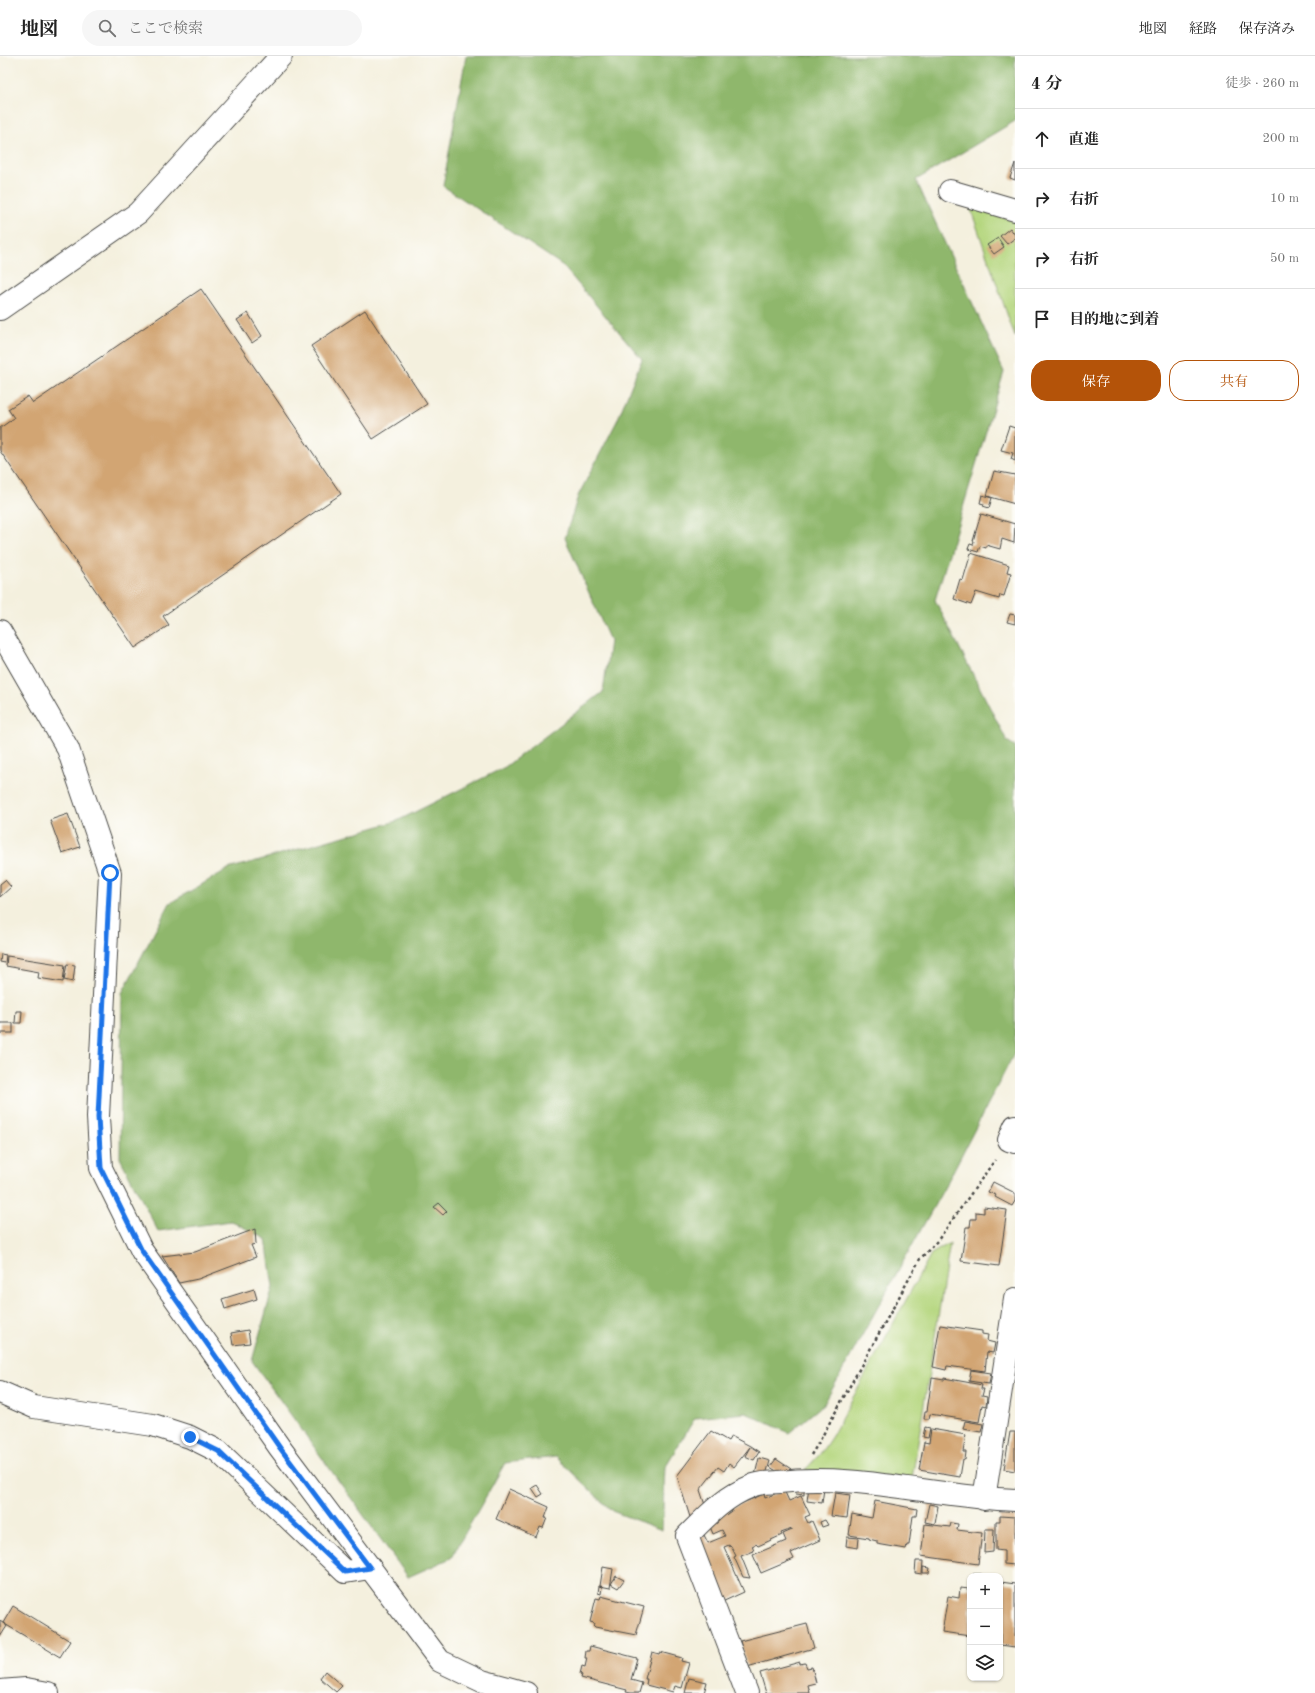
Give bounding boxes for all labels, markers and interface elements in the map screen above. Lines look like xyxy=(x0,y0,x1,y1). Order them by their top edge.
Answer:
search box xyxy=(82,10,362,46)
icon: search xyxy=(96,17,118,39)
text: 地図 xyxy=(20,21,58,40)
text: ここで検索 xyxy=(128,22,203,37)
text: 地図 xyxy=(1139,22,1167,36)
text: 経路 xyxy=(1189,22,1217,36)
text: 保存済み xyxy=(1239,22,1295,36)
text: 4 分 xyxy=(1031,76,1063,93)
text: 徒歩 · 260 m xyxy=(1225,77,1299,90)
icon: ahead xyxy=(1031,128,1053,150)
text: 200 m xyxy=(1262,132,1299,145)
text: 直進 xyxy=(1069,133,1099,148)
icon: right xyxy=(1031,188,1053,210)
text: 10 m xyxy=(1270,192,1299,205)
text: 右折 xyxy=(1069,193,1099,208)
icon: right xyxy=(1031,248,1053,270)
text: 50 m xyxy=(1270,252,1299,265)
text: 右折 xyxy=(1069,253,1099,268)
icon: arrive xyxy=(1031,308,1053,330)
text: 目的地に到着 xyxy=(1069,313,1159,328)
button: 保存 xyxy=(1031,360,1161,401)
button: 共有 xyxy=(1169,360,1299,401)
route start xyxy=(101,864,119,882)
route end xyxy=(181,1428,199,1446)
map controls xyxy=(967,1573,1003,1681)
button: + xyxy=(967,1573,1003,1609)
button: − xyxy=(967,1609,1003,1645)
button: layers xyxy=(967,1645,1003,1681)

